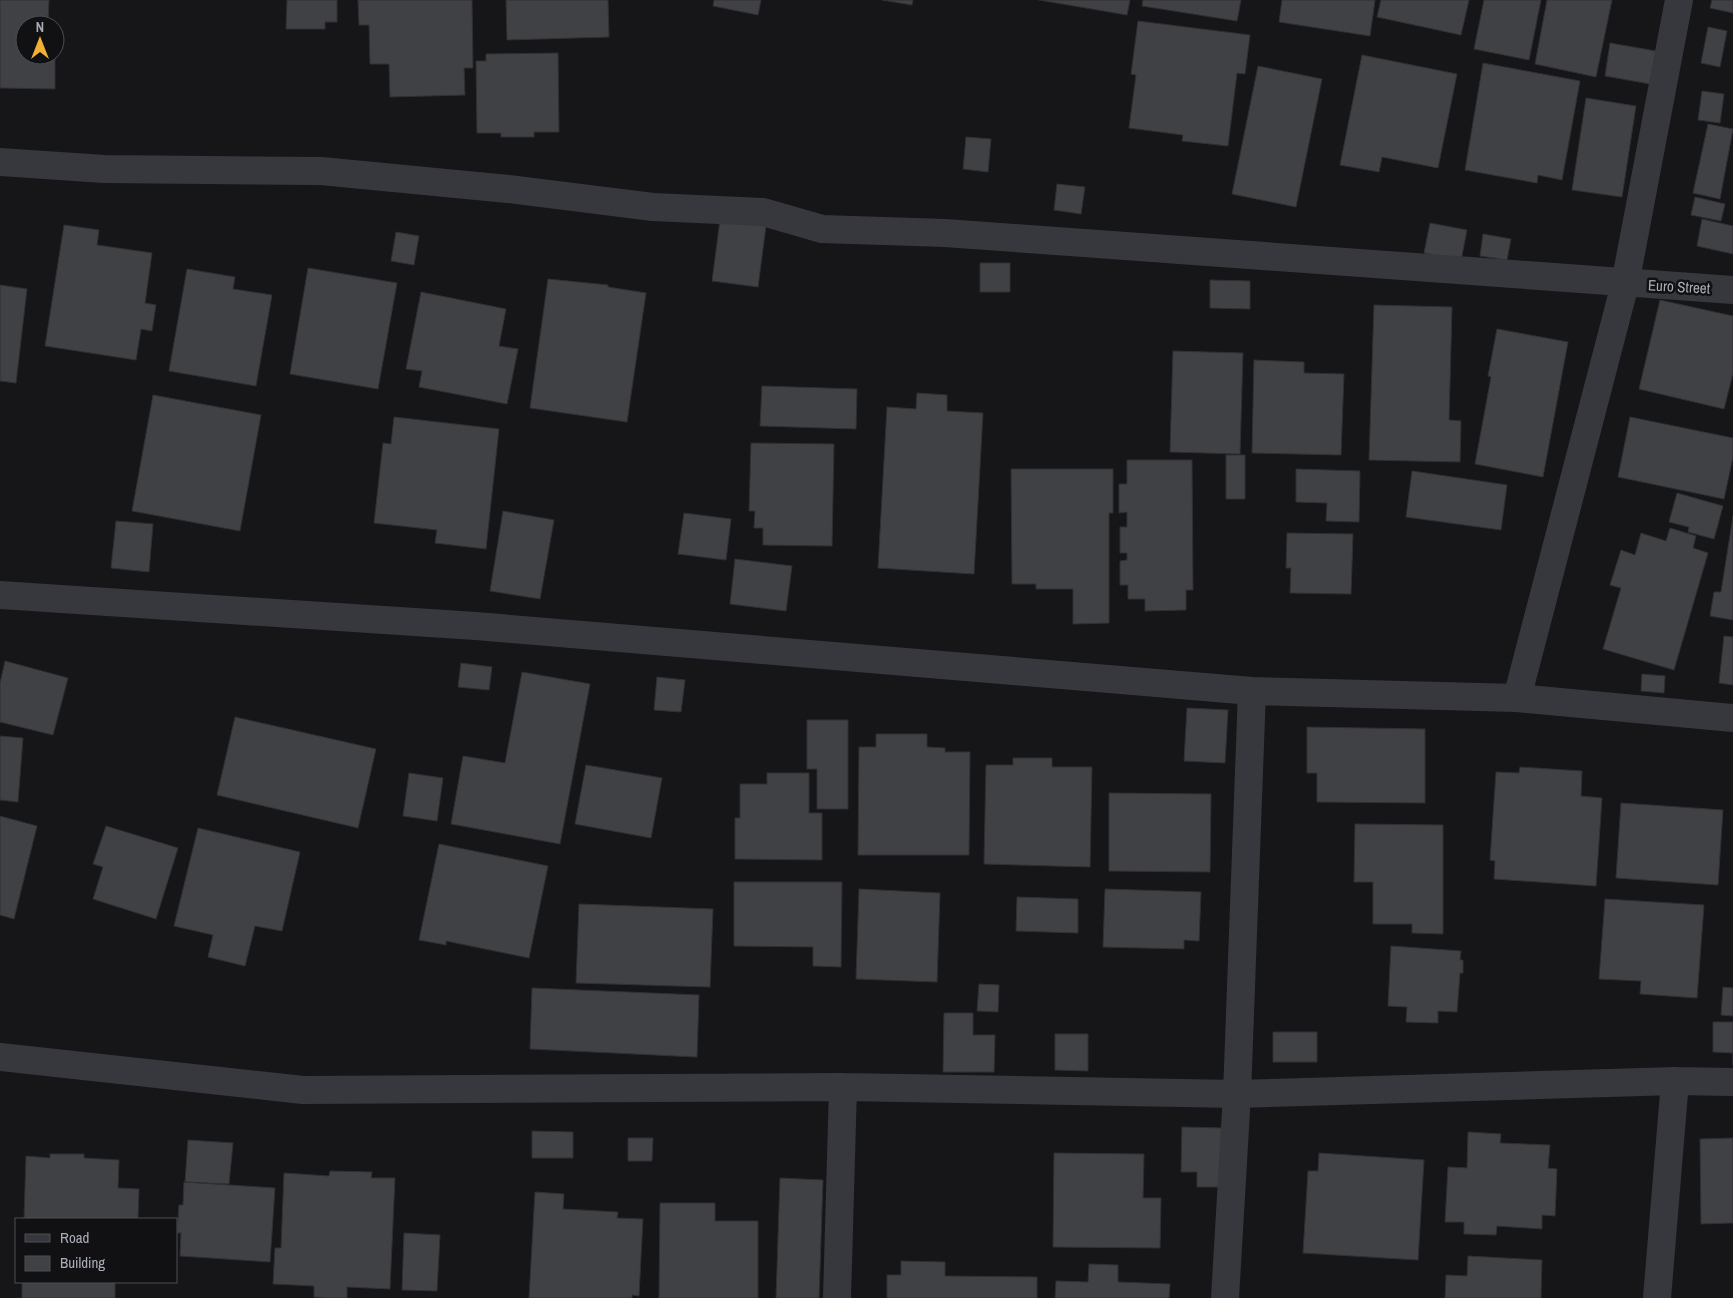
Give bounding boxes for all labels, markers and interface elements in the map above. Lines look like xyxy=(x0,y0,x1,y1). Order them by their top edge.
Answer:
north arrow xyxy=(15,15,65,65)
text: N xyxy=(36,18,44,36)
street label: Euro Street xyxy=(1647,274,1711,299)
legend xyxy=(15,1218,178,1283)
text: Road xyxy=(60,1227,89,1248)
text: Building xyxy=(60,1252,105,1273)

